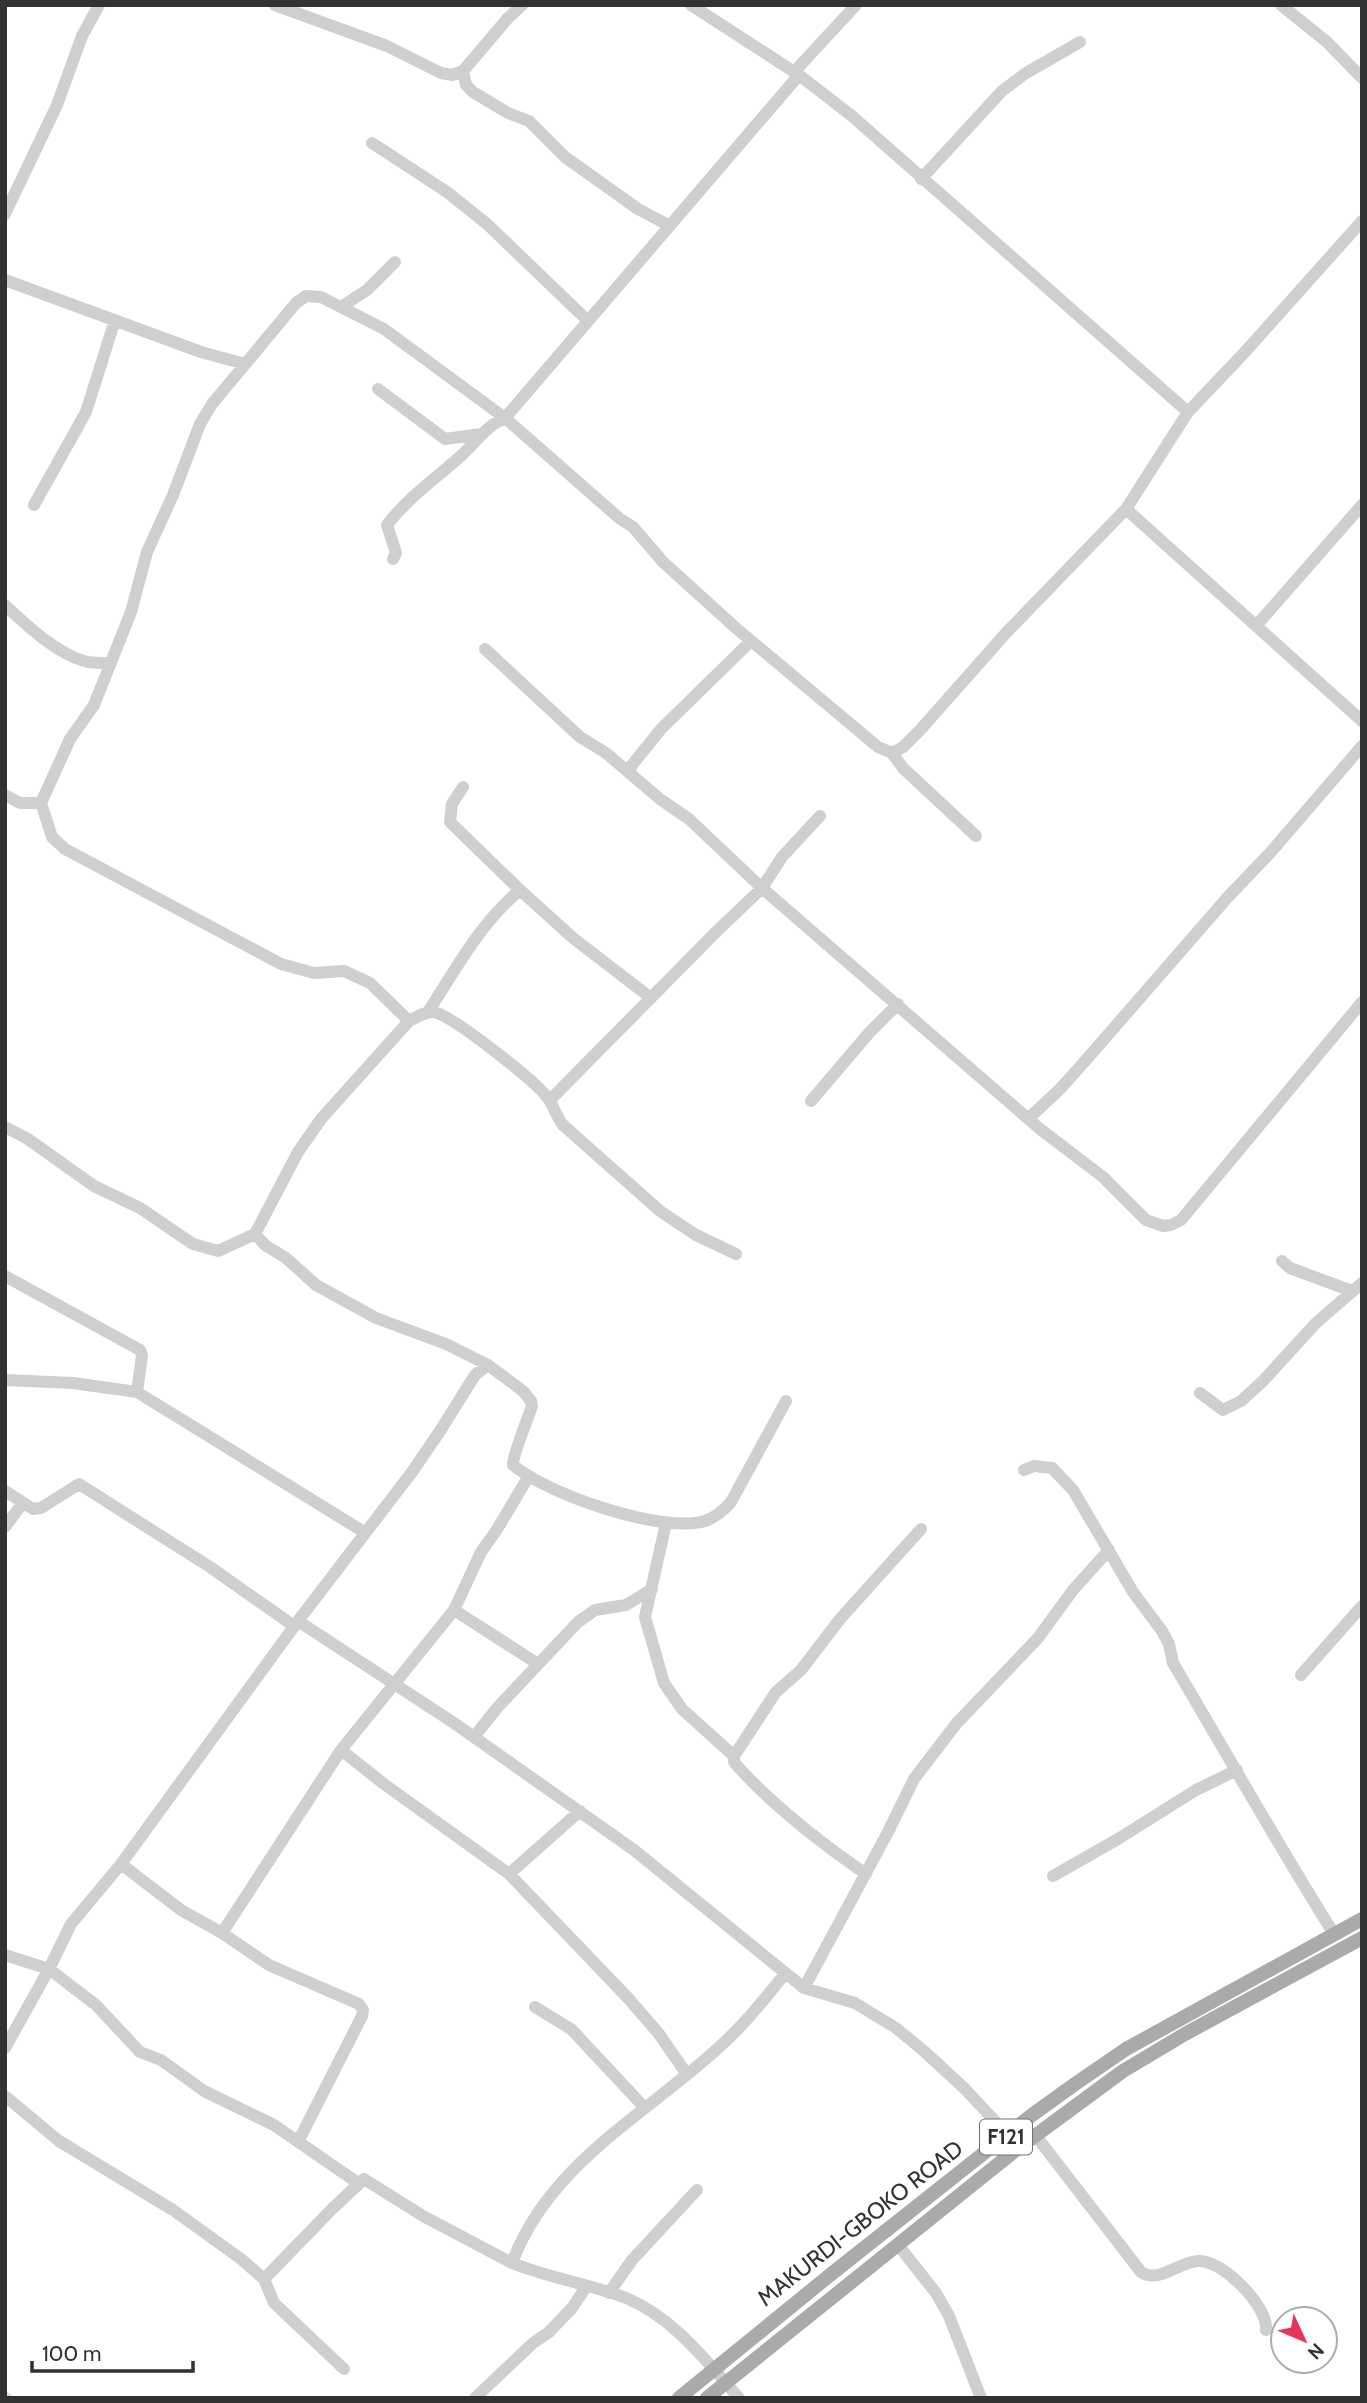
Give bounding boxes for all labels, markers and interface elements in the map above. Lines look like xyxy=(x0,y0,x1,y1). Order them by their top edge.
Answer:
road number: F121 xyxy=(980,2120,1032,2154)
street label: MAKURDI-GBOKO ROAD xyxy=(752,2134,968,2312)
north arrow xyxy=(1269,2305,1339,2375)
scale bar xyxy=(32,2330,192,2374)
text: N xyxy=(1303,2339,1329,2364)
text: 100 m xyxy=(42,2341,101,2366)

